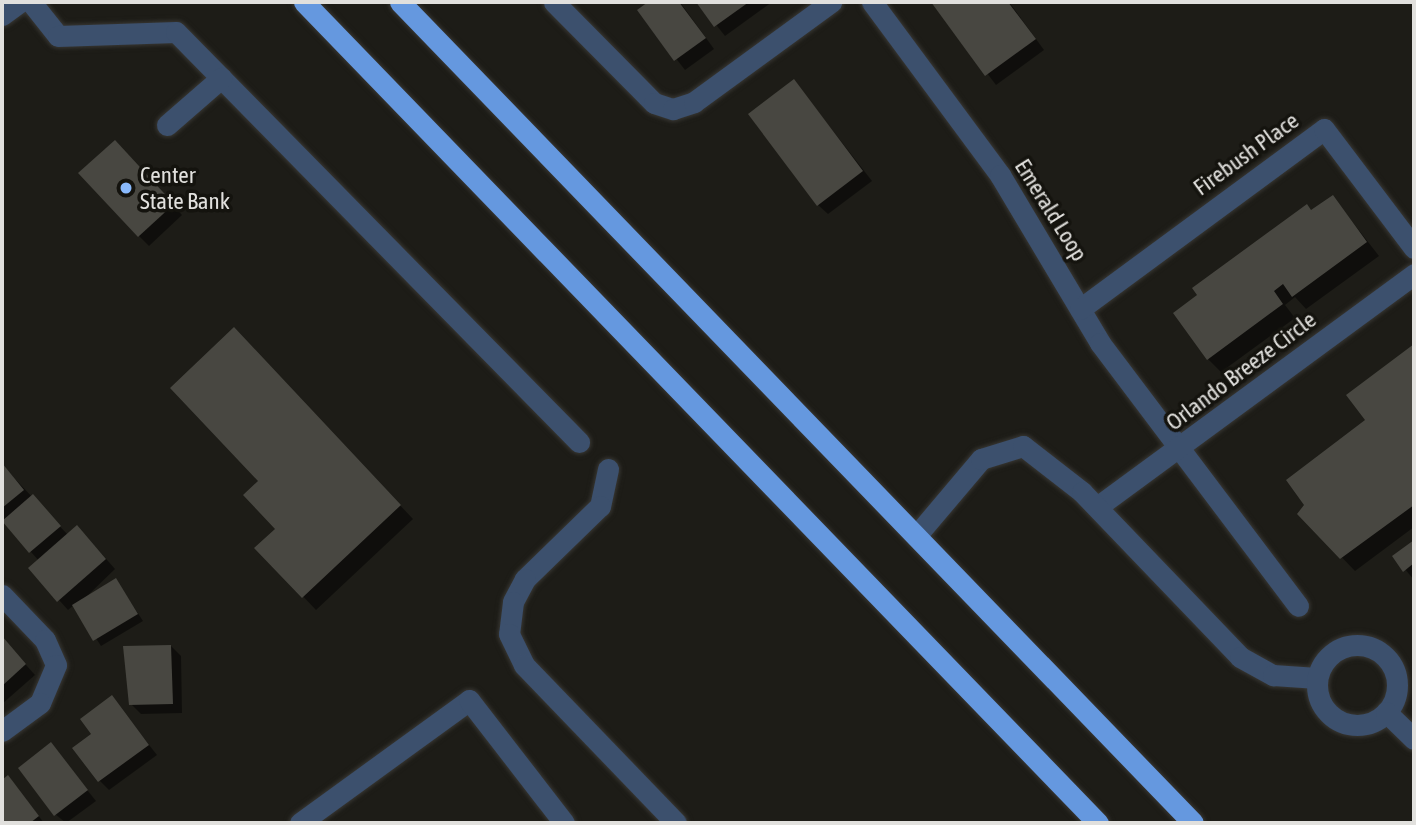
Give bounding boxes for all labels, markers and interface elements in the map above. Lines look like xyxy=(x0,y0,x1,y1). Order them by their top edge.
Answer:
street label: Firebush Place xyxy=(1188,107,1304,201)
street label: Emerald Loop xyxy=(1009,154,1093,266)
place label: Center State Bank xyxy=(140,161,230,215)
marker: Center State Bank xyxy=(118,180,134,196)
street label: Orlando Breeze Circle xyxy=(1161,306,1321,436)

